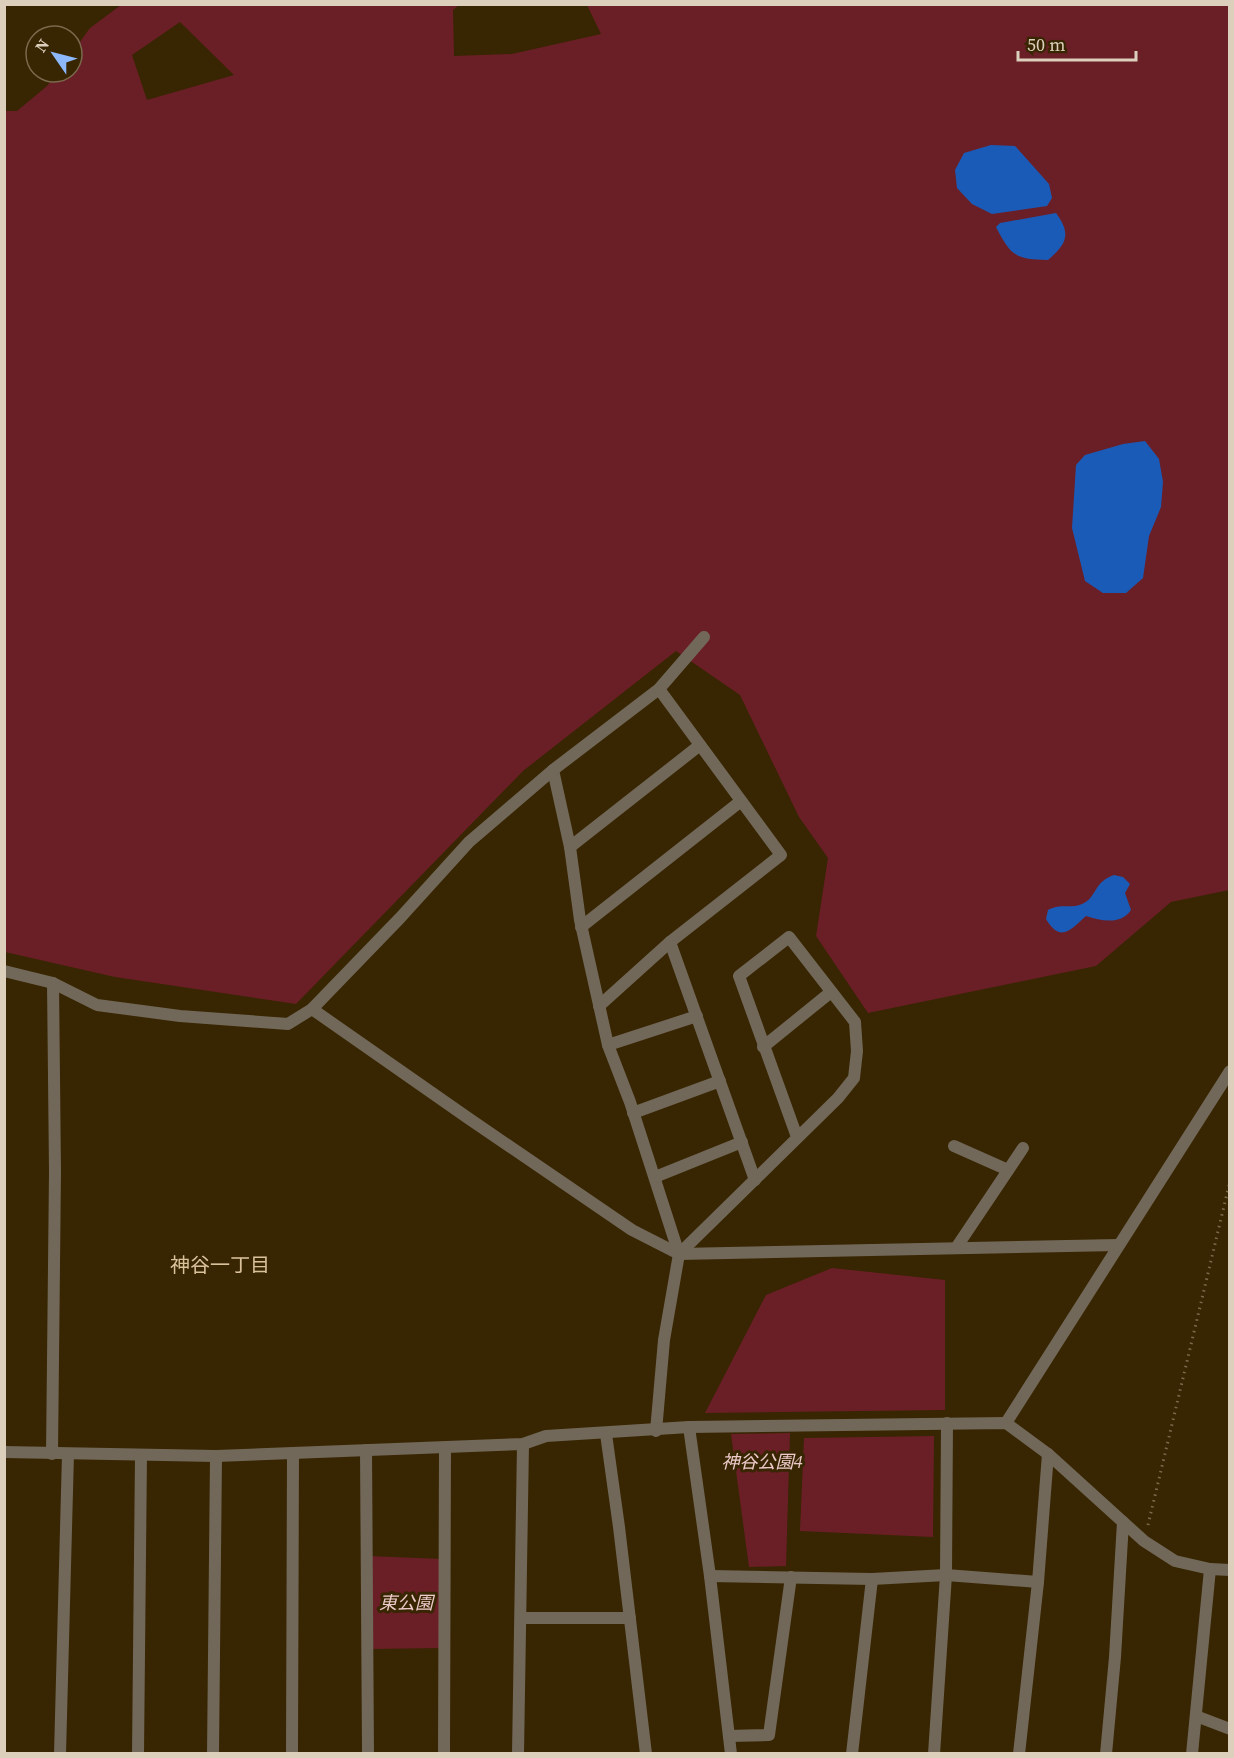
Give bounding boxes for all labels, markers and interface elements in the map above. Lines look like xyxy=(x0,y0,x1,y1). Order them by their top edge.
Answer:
north arrow xyxy=(24,24,84,84)
scale bar xyxy=(1018,24,1136,62)
text: 50 m xyxy=(1027,32,1065,57)
text: N xyxy=(29,34,54,56)
district label: 神谷一丁目 xyxy=(170,1251,270,1279)
park label: 神谷公園4 xyxy=(721,1449,803,1474)
park label: 東公園 xyxy=(379,1590,436,1615)

